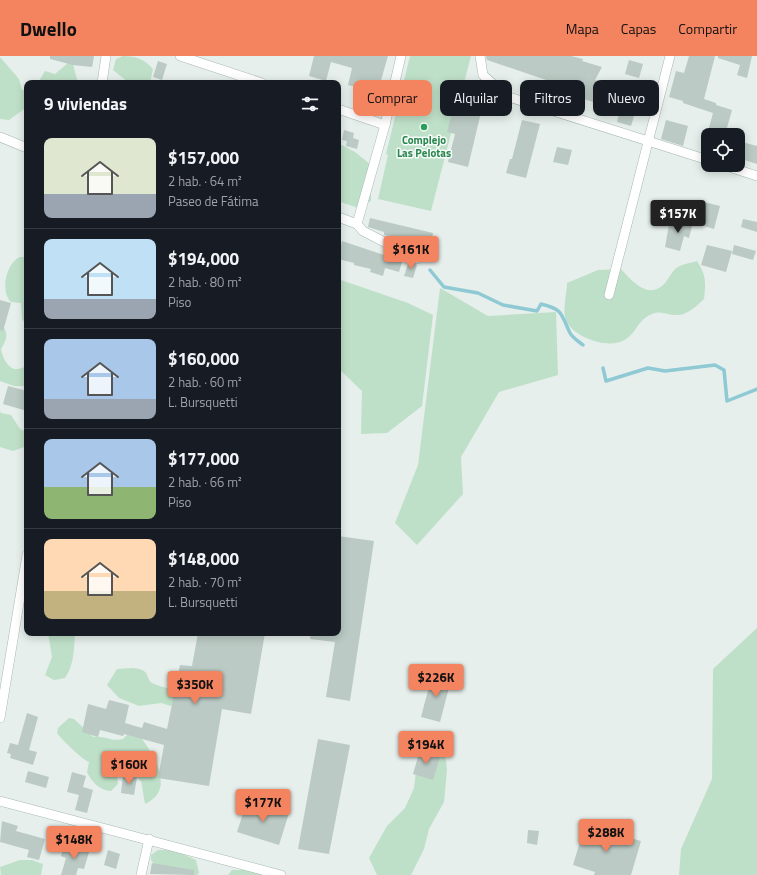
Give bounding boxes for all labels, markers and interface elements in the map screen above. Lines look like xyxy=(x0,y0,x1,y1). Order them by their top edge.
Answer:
text: Dwello xyxy=(20,14,77,43)
text: Mapa xyxy=(566,18,599,39)
text: Capas xyxy=(621,18,656,39)
text: Compartir xyxy=(678,18,737,39)
chip: Comprar xyxy=(353,80,432,116)
chip: Alquilar xyxy=(440,80,512,116)
chip: Filtros xyxy=(520,80,585,116)
chip: Nuevo xyxy=(593,80,659,116)
text: 9 viviendas xyxy=(44,91,127,117)
icon: filters xyxy=(299,93,321,115)
marker: Complejo Las Pelotas xyxy=(419,122,429,132)
map controls xyxy=(701,128,745,172)
button: locate xyxy=(701,128,745,172)
place label: Complejo Las Pelotas xyxy=(397,132,451,161)
text: $157,000 xyxy=(168,145,239,171)
icon: home xyxy=(76,154,124,202)
text: 2 hab. · 64 m² xyxy=(168,171,242,191)
text: Paseo de Fátima xyxy=(168,191,259,211)
pin: $157K xyxy=(650,200,706,234)
text: $157K xyxy=(660,203,696,223)
pin: $161K xyxy=(383,236,439,270)
text: $161K xyxy=(393,239,429,259)
text: $194,000 xyxy=(168,246,239,272)
icon: home xyxy=(76,255,124,303)
text: 2 hab. · 80 m² xyxy=(168,272,242,292)
text: Piso xyxy=(168,292,191,312)
text: $160,000 xyxy=(168,346,239,372)
icon: home xyxy=(76,355,124,403)
text: 2 hab. · 60 m² xyxy=(168,372,242,392)
text: L. Bursquetti xyxy=(168,392,238,412)
text: $177,000 xyxy=(168,446,239,472)
icon: home xyxy=(76,455,124,503)
text: 2 hab. · 66 m² xyxy=(168,472,242,492)
text: Piso xyxy=(168,492,191,512)
text: $148,000 xyxy=(168,546,239,572)
icon: home xyxy=(76,555,124,603)
text: 2 hab. · 70 m² xyxy=(168,572,242,592)
text: L. Bursquetti xyxy=(168,592,238,612)
pin: $226K xyxy=(408,664,464,698)
text: $226K xyxy=(418,667,454,687)
pin: $350K xyxy=(167,671,223,705)
text: $350K xyxy=(177,674,213,694)
pin: $194K xyxy=(398,731,454,765)
text: $194K xyxy=(408,734,444,754)
pin: $160K xyxy=(101,751,157,785)
text: $160K xyxy=(111,754,147,774)
pin: $177K xyxy=(235,789,291,823)
text: $177K xyxy=(245,792,281,812)
pin: $288K xyxy=(578,819,634,853)
text: $288K xyxy=(588,822,624,842)
pin: $148K xyxy=(46,826,102,860)
text: $148K xyxy=(56,829,92,849)

